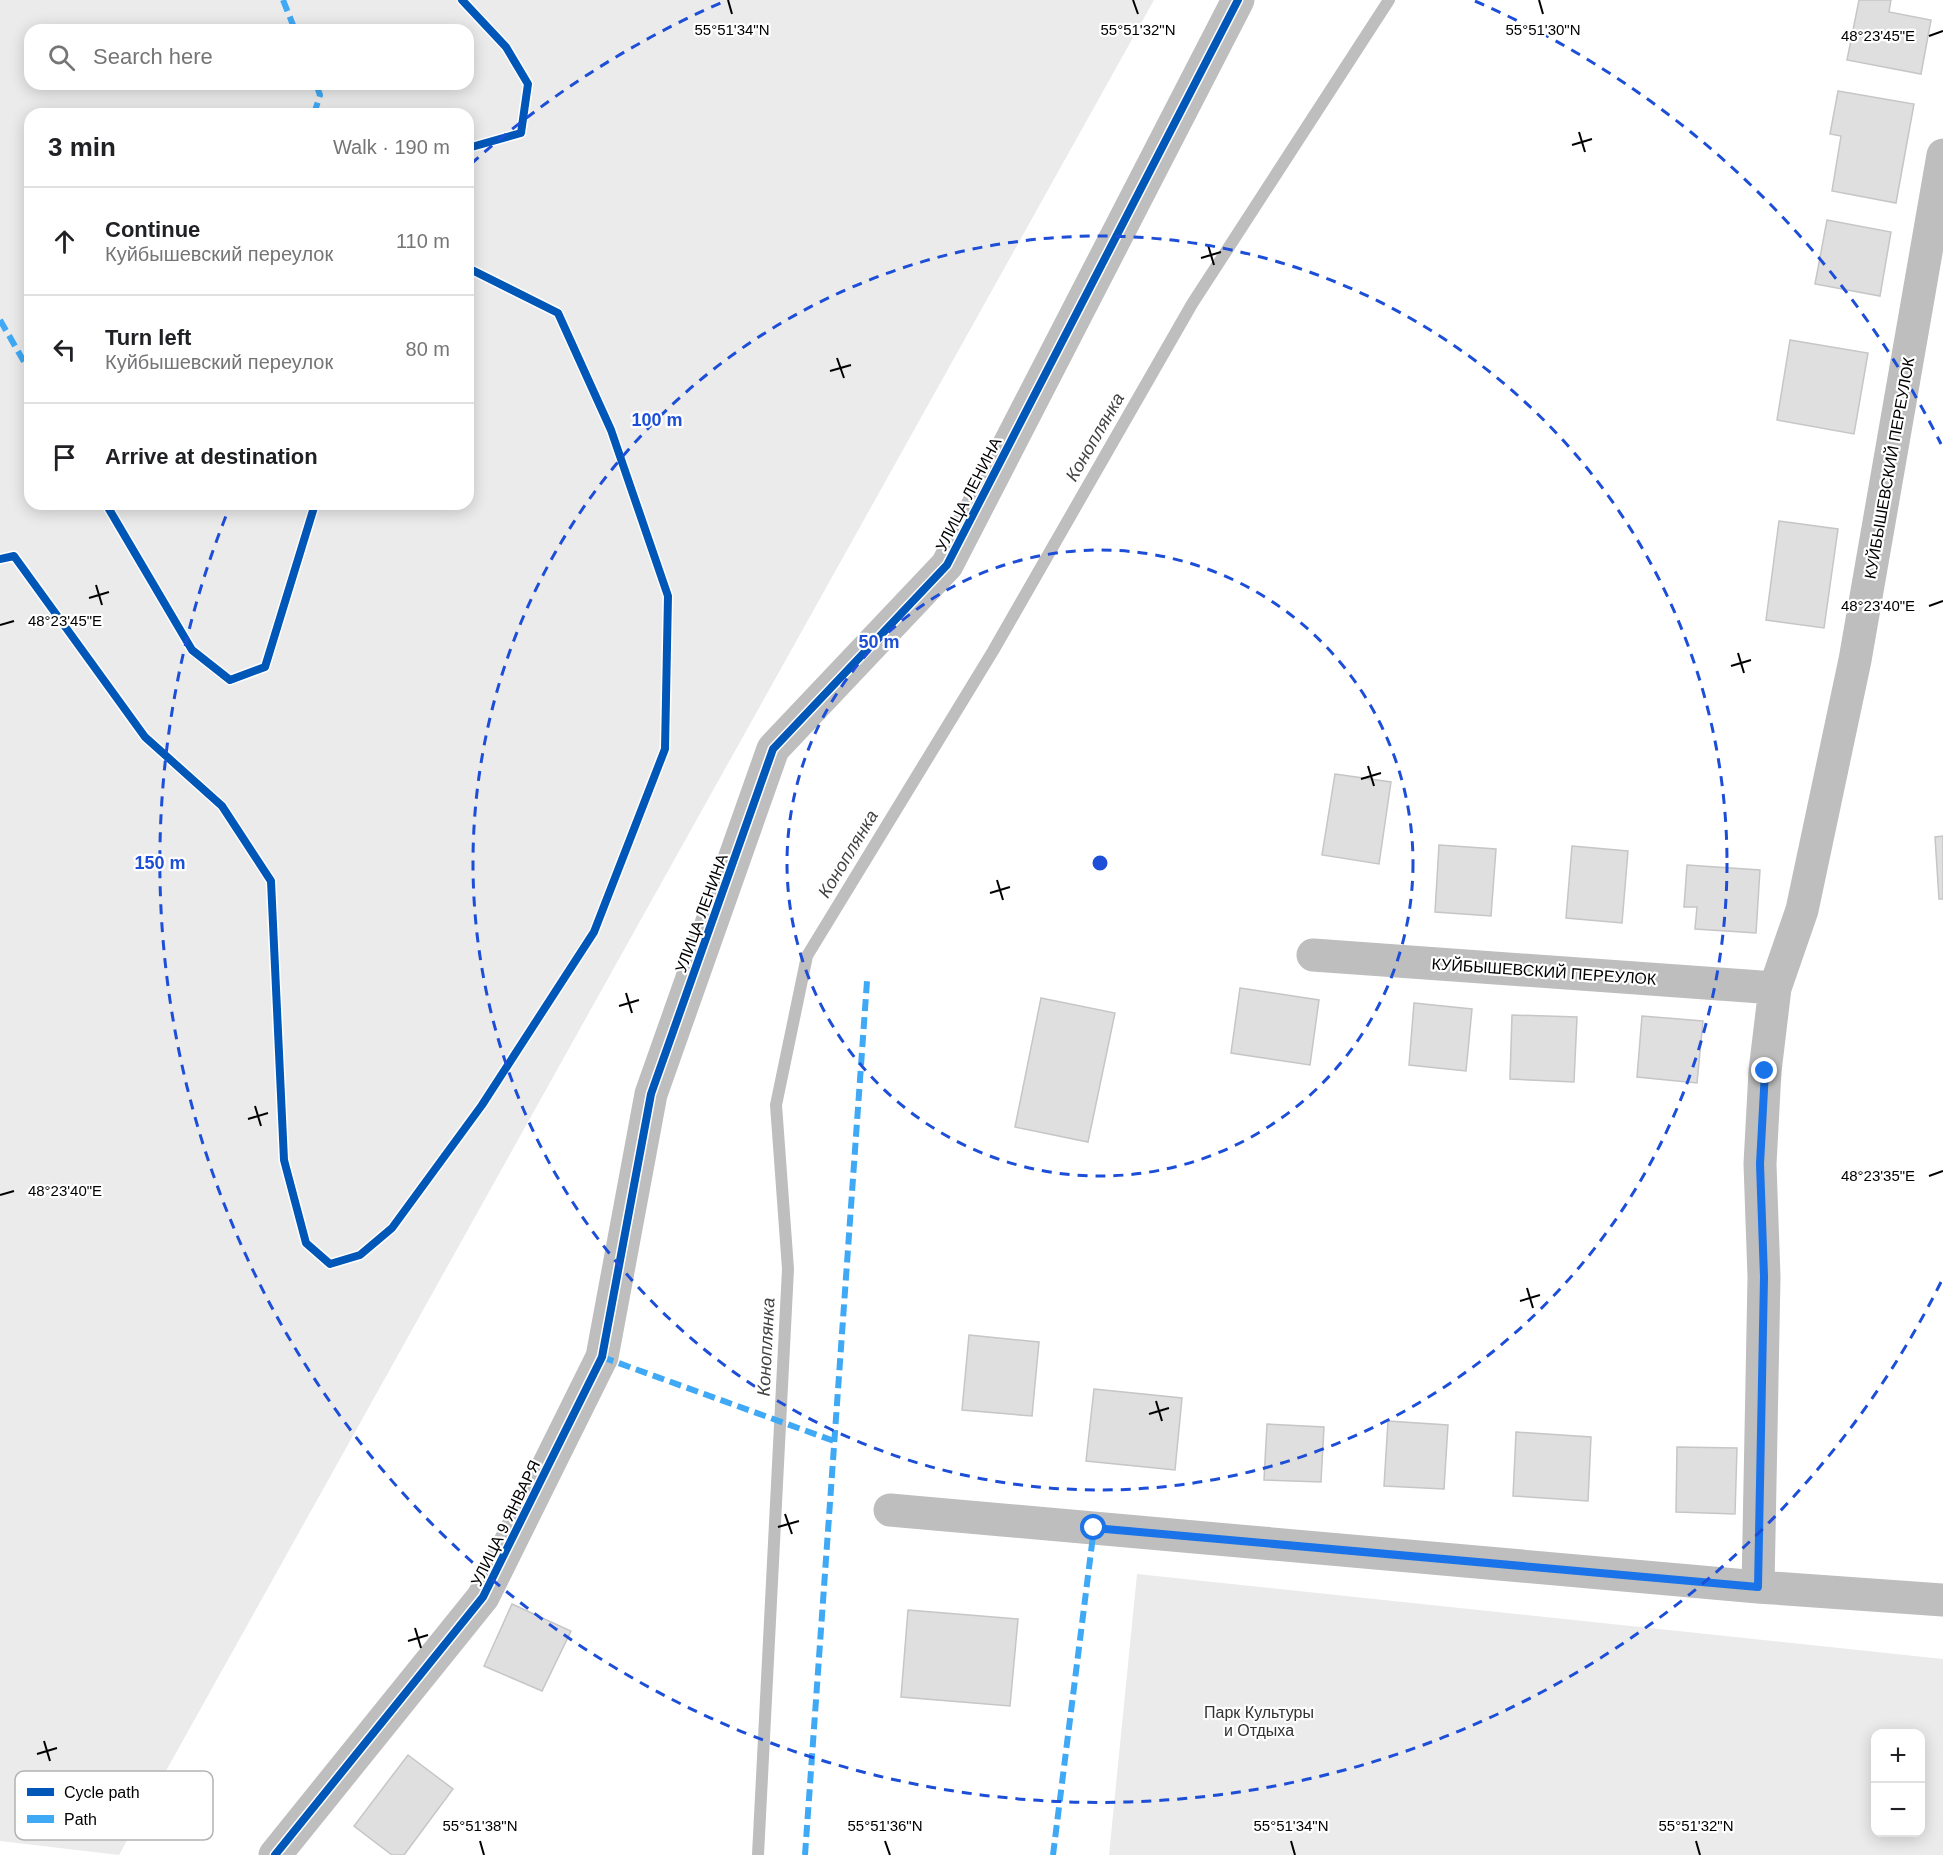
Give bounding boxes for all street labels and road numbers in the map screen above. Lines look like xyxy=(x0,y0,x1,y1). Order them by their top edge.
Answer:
street label: КУЙБЫШЕВСКИЙ ПЕРЕУЛОК xyxy=(1861,355,1918,580)
street label: УЛИЦА ЛЕНИНА xyxy=(932,434,1005,554)
street label: УЛИЦА ЛЕНИНА xyxy=(672,851,731,975)
street label: КУЙБЫШЕВСКИЙ ПЕРЕУЛОК xyxy=(1431,954,1658,988)
street label: УЛИЦА 9 ЯНВАРЯ xyxy=(468,1458,543,1589)

